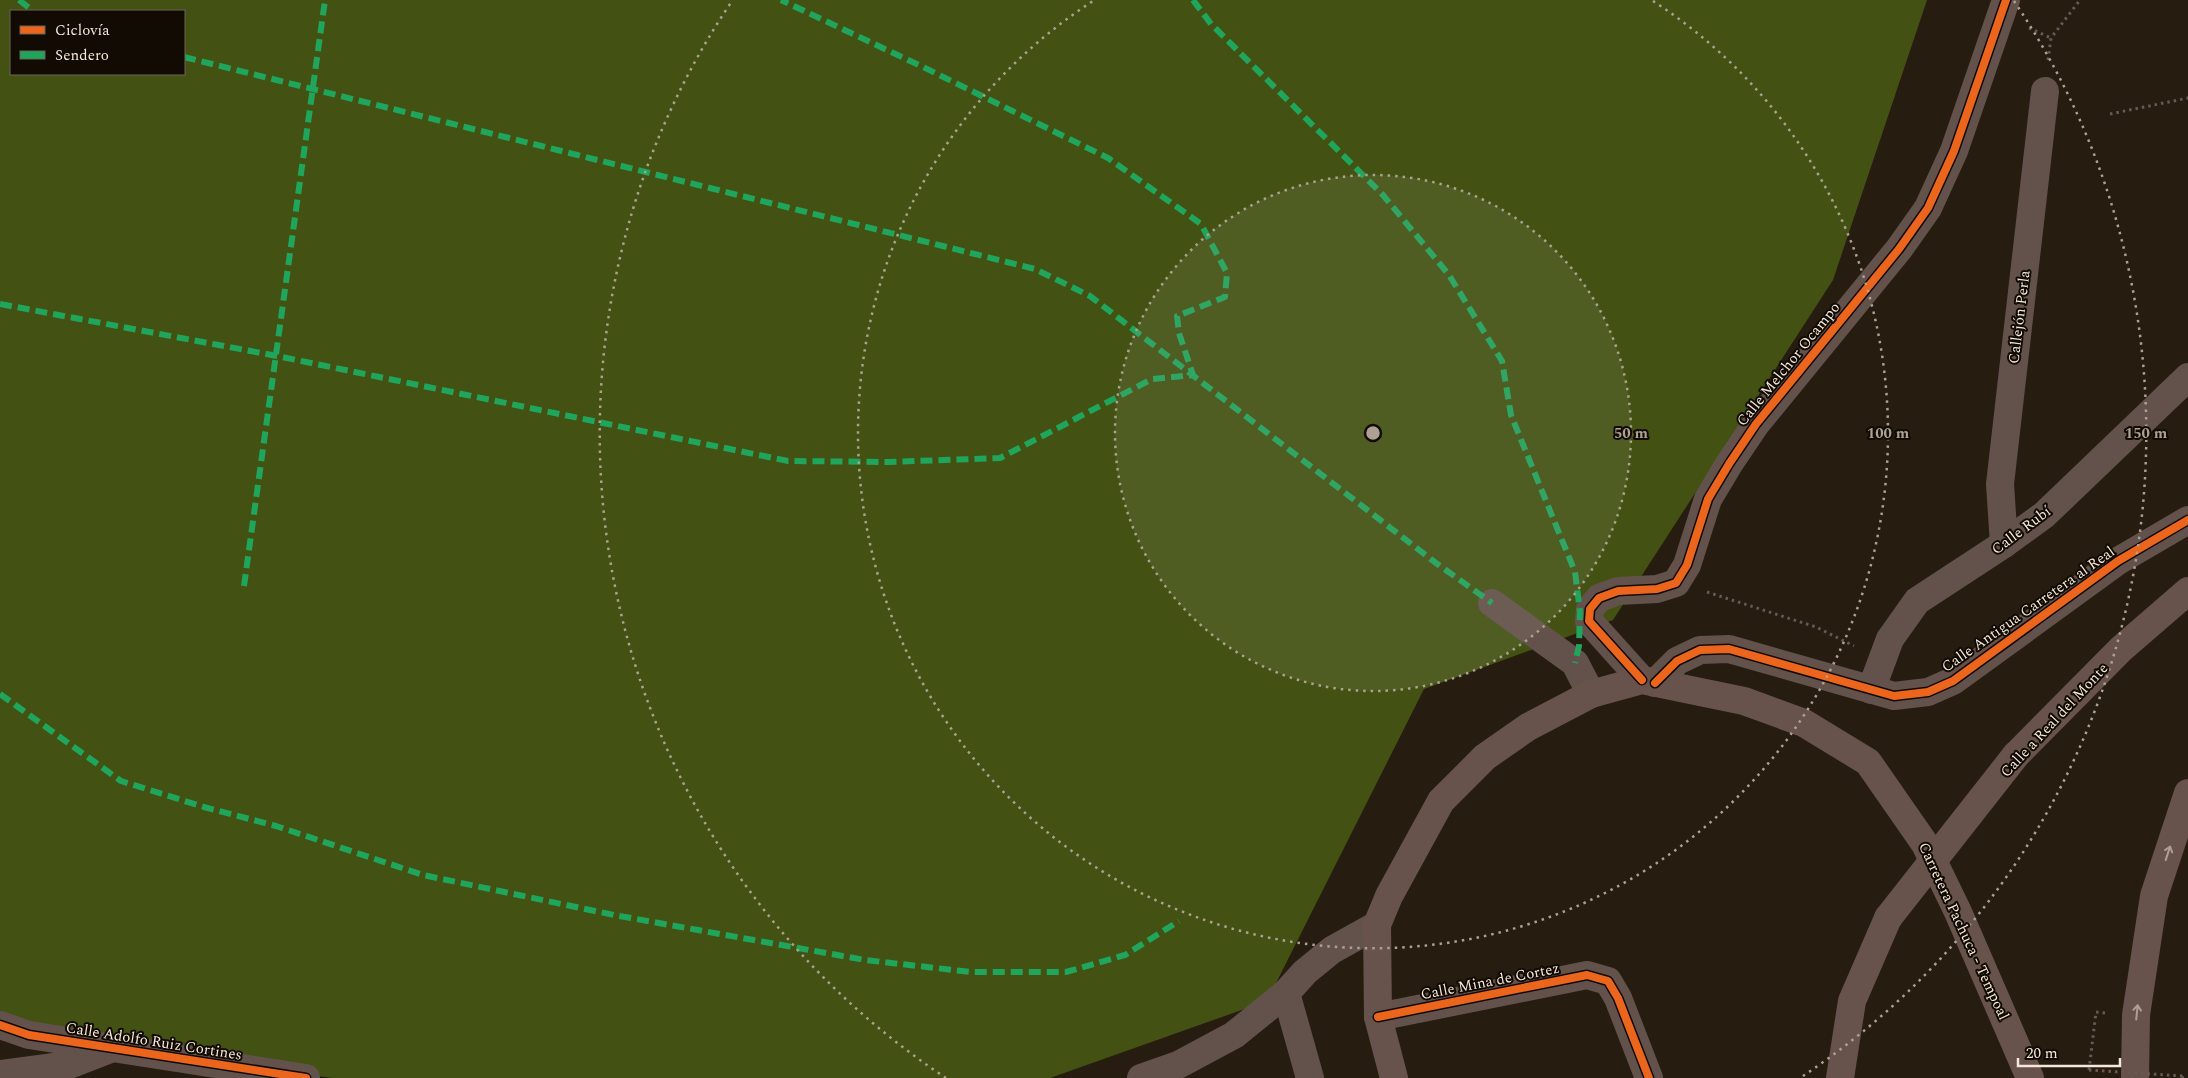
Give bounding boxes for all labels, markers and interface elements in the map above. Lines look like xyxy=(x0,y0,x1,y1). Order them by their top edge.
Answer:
legend xyxy=(10,10,185,75)
text: Ciclovía xyxy=(55,19,110,42)
text: Sendero xyxy=(55,44,109,67)
street label: Callejón Perla xyxy=(2002,268,2037,365)
street label: Calle Melchor Ocampo xyxy=(1731,297,1846,431)
text: 50 m xyxy=(1614,422,1649,445)
text: 100 m xyxy=(1867,422,1910,445)
text: 150 m xyxy=(2125,422,2168,445)
centre of rings xyxy=(1364,424,1382,442)
street label: Calle Rubí xyxy=(1987,500,2057,560)
street label: Calle Antigua Carretera al Real xyxy=(1937,541,2120,678)
street label: Calle a Real del Monte xyxy=(1995,658,2114,783)
street label: Carretera Pachuca - Tempoal xyxy=(1912,839,2015,1024)
one-way arrow xyxy=(2164,845,2174,861)
street label: Calle Mina de Cortez xyxy=(1419,957,1561,1006)
one-way arrow xyxy=(2132,1004,2142,1020)
street label: Calle Adolfo Ruiz Cortines xyxy=(64,1016,244,1067)
scale bar xyxy=(2018,1036,2120,1068)
text: 20 m xyxy=(2026,1042,2058,1065)

